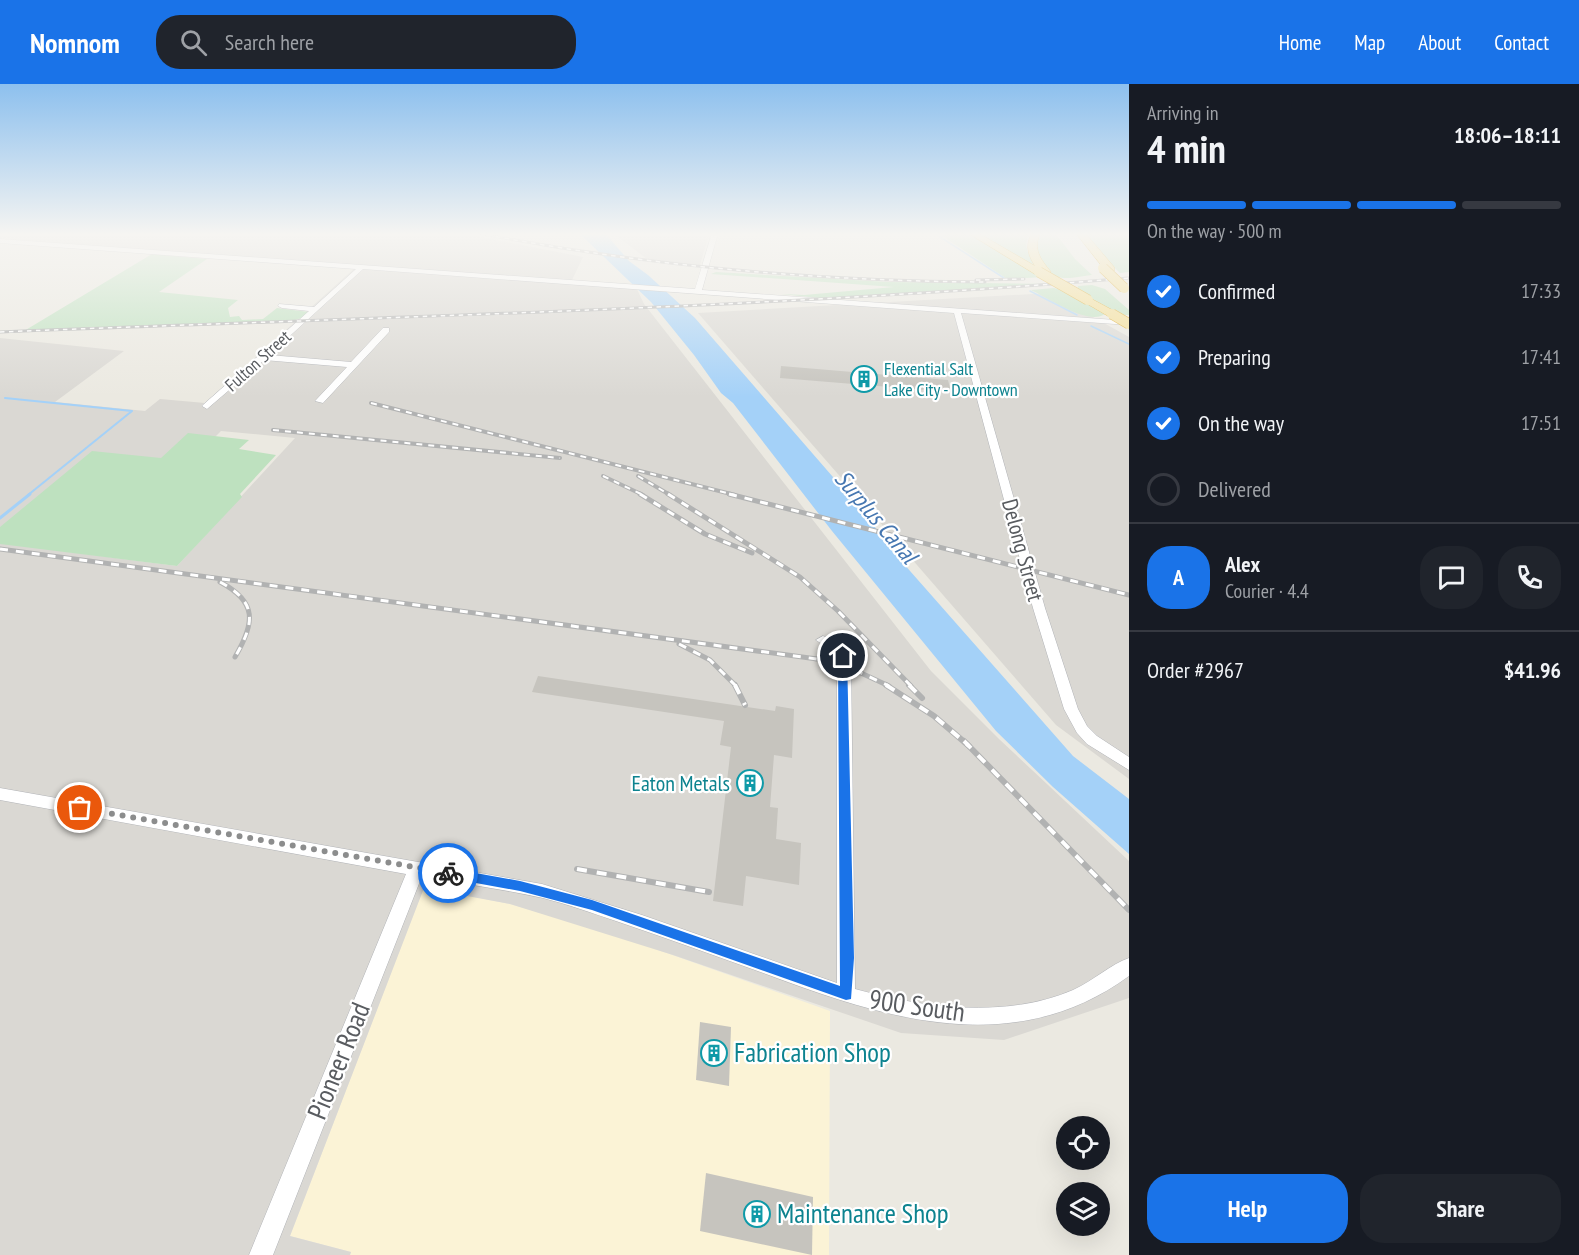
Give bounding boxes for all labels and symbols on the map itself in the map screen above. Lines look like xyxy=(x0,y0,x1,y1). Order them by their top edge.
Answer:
street label: Fulton Street xyxy=(220,325,295,396)
place label: Flexential Salt Lake City - Downtown xyxy=(884,357,1018,401)
building icon: Flexential Salt Lake City - Downtown xyxy=(849,364,879,394)
water label: Surplus Canal xyxy=(828,463,926,572)
street label: Delong Street xyxy=(996,496,1050,604)
pin xyxy=(817,630,868,681)
building icon: Eaton Metals xyxy=(735,768,765,798)
place label: Eaton Metals xyxy=(632,769,730,797)
pin xyxy=(54,782,105,833)
courier xyxy=(418,843,478,903)
street label: 900 South xyxy=(867,981,967,1029)
street label: Pioneer Road xyxy=(299,997,377,1124)
place label: Fabrication Shop xyxy=(734,1035,891,1069)
building icon: Fabrication Shop xyxy=(699,1038,729,1068)
place label: Maintenance Shop xyxy=(777,1196,948,1230)
building icon: Maintenance Shop xyxy=(742,1199,772,1229)

